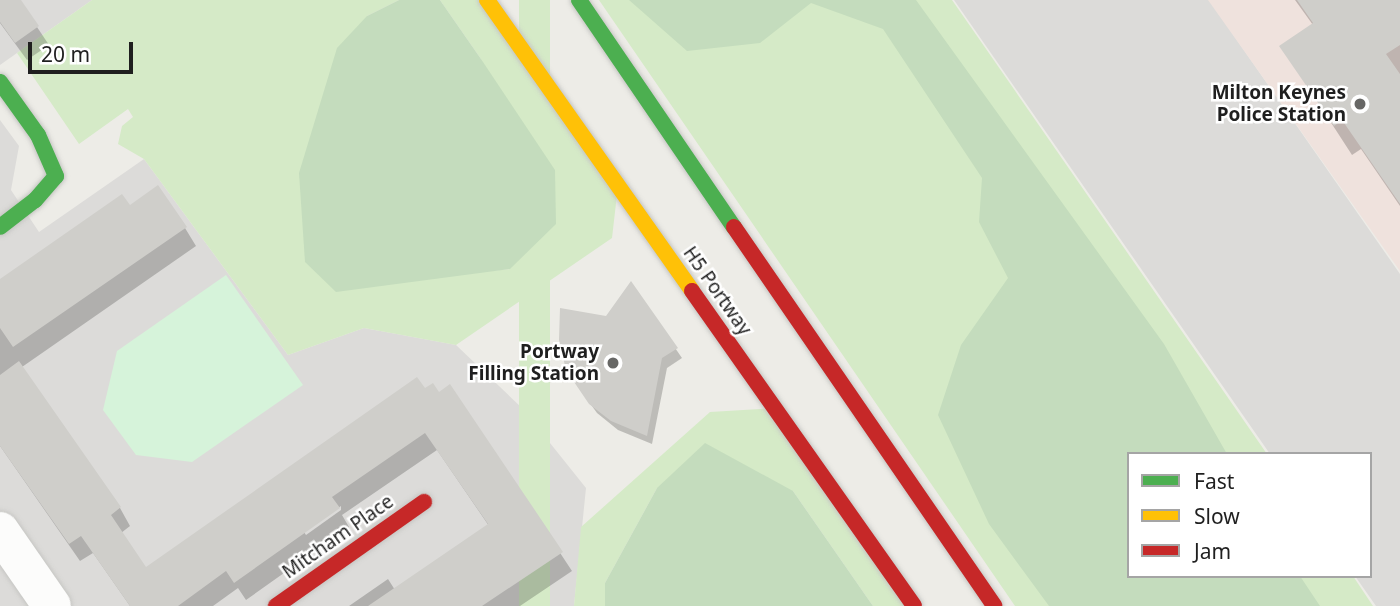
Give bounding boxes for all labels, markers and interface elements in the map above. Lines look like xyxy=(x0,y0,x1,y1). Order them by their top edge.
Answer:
scale bar xyxy=(32,28,136,72)
text: 20 m xyxy=(41,40,90,68)
place label: Milton Keynes Police Station xyxy=(1212,82,1346,126)
marker: Milton Keynes Police Station xyxy=(1352,96,1368,112)
street label: H5 Portway xyxy=(678,242,756,340)
place label: Portway Filling Station xyxy=(468,341,599,385)
marker: Portway Filling Station xyxy=(605,355,621,371)
legend xyxy=(1127,452,1372,578)
text: Fast xyxy=(1194,467,1234,495)
street label: Mitcham Place xyxy=(278,490,398,584)
text: Slow xyxy=(1194,502,1240,530)
text: Jam xyxy=(1194,537,1231,565)

